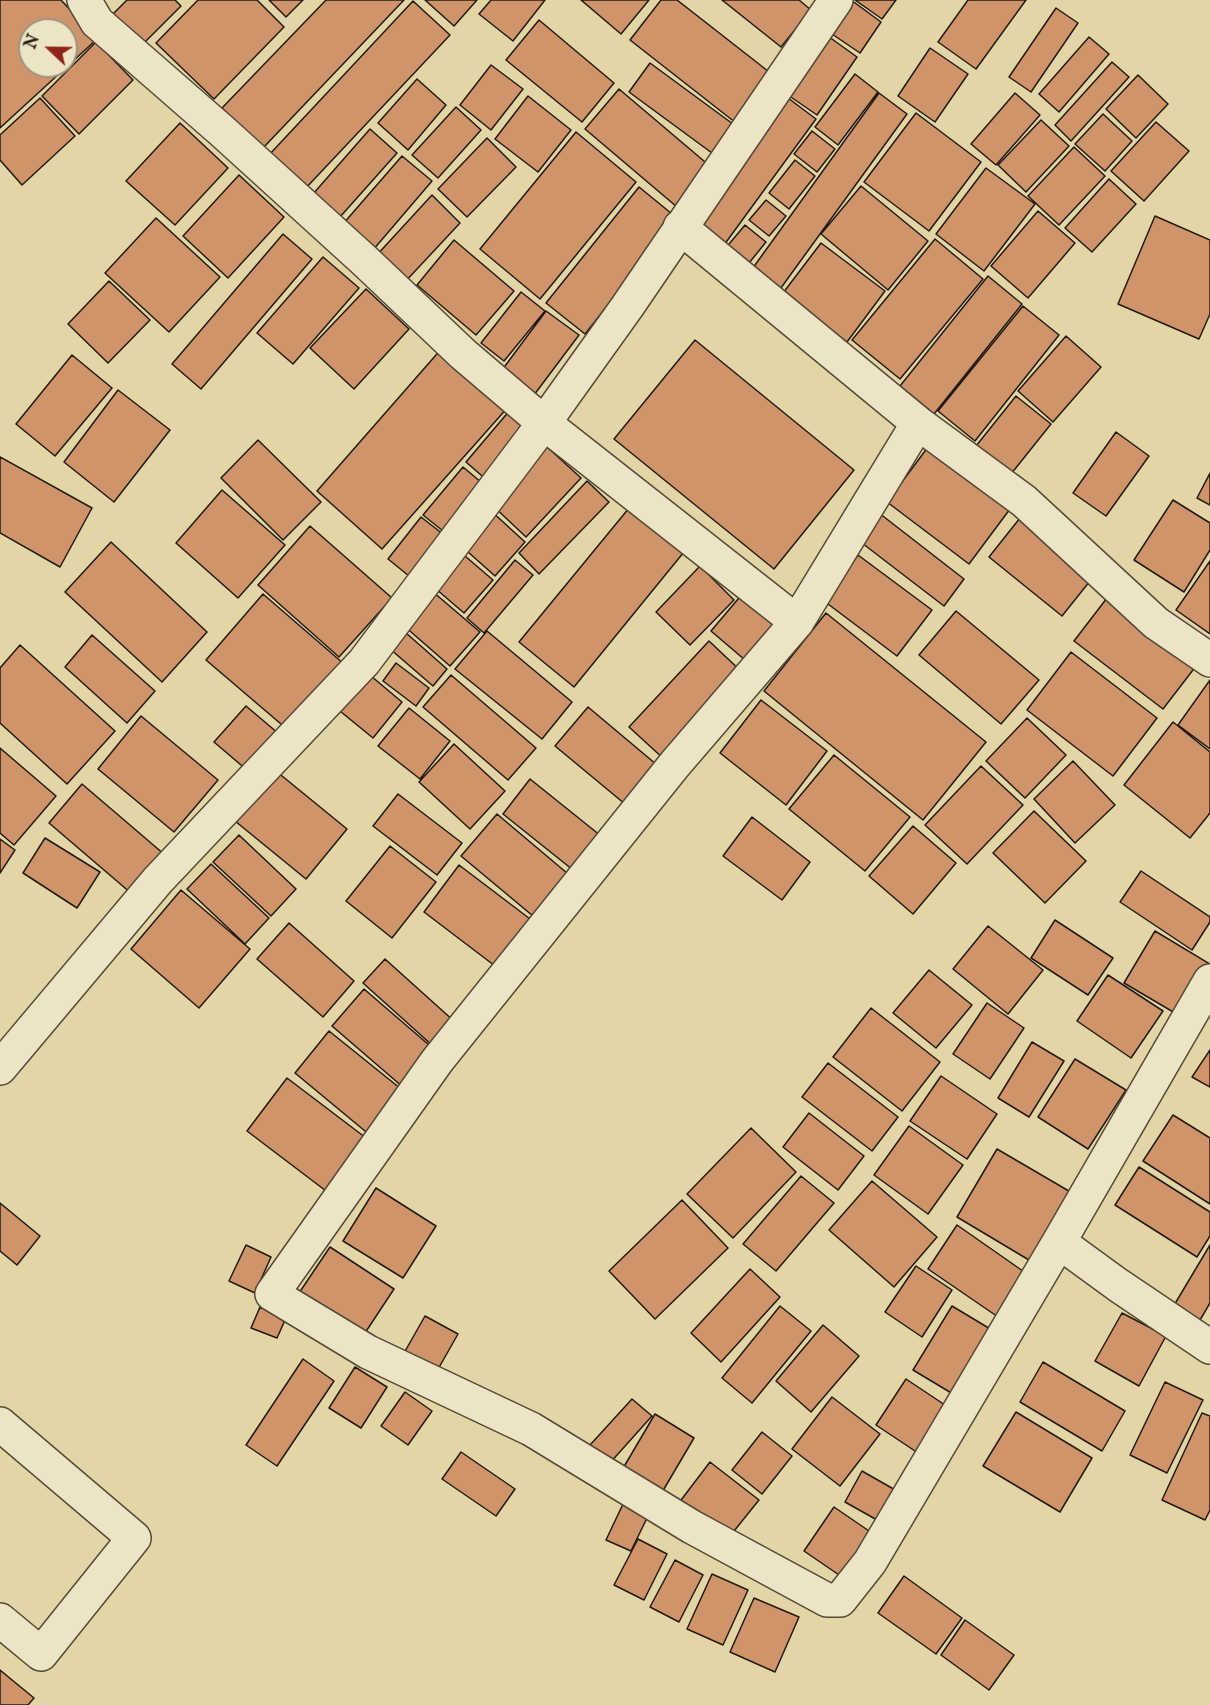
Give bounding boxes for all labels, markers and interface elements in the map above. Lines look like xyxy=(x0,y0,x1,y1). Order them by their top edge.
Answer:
north arrow xyxy=(18,18,78,78)
text: N xyxy=(21,32,45,52)

